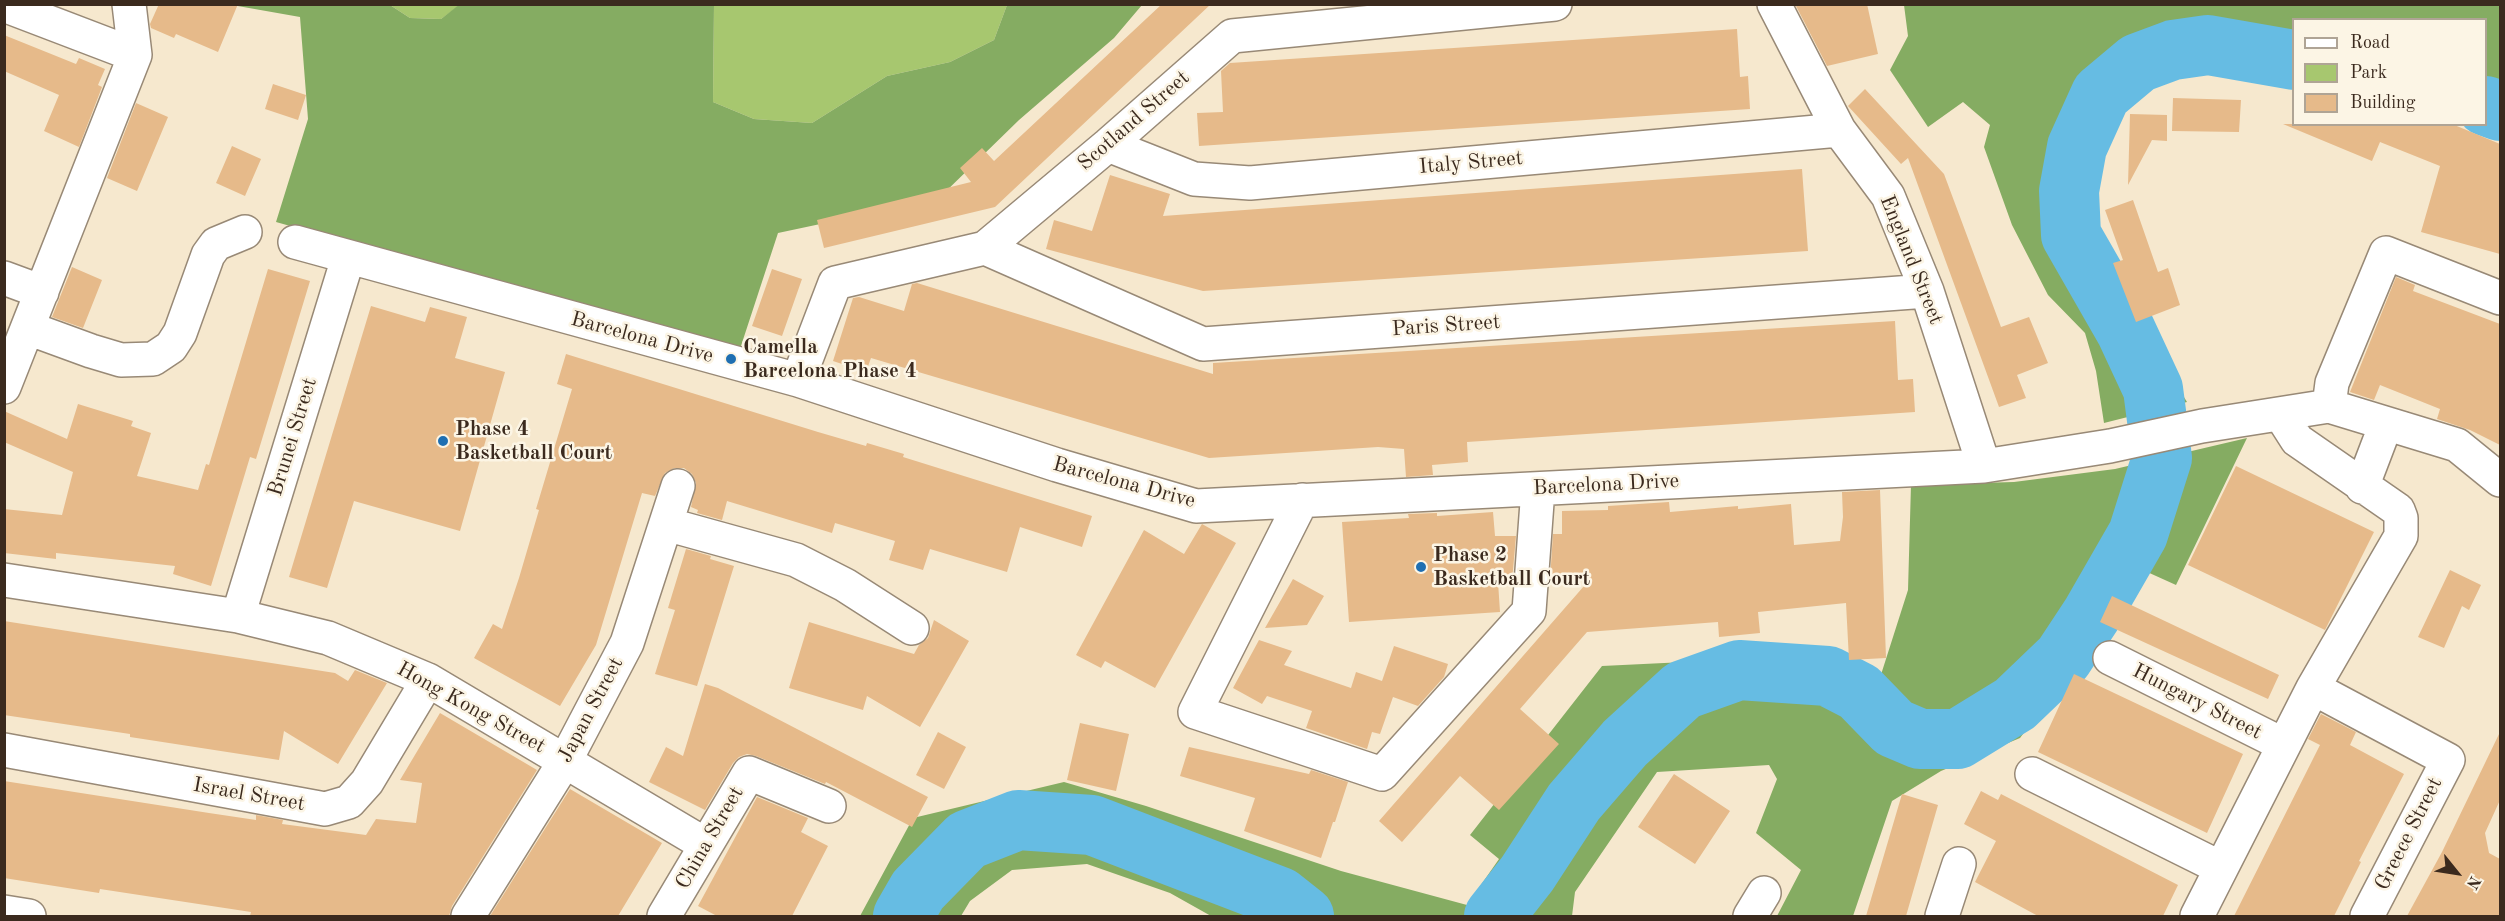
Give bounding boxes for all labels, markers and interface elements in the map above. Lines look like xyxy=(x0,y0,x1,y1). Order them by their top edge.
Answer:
legend xyxy=(2292,18,2487,126)
text: Road xyxy=(2350,34,2390,52)
text: Park xyxy=(2350,64,2387,82)
street label: Scotland Street xyxy=(1073,66,1195,176)
text: Building xyxy=(2350,94,2415,112)
street label: Italy Street xyxy=(1418,146,1524,180)
street label: England Street xyxy=(1874,192,1948,328)
street label: Barcelona Drive xyxy=(568,307,716,369)
street label: Paris Street xyxy=(1391,310,1501,342)
place label: Camella Barcelona Phase 4 xyxy=(743,334,917,384)
marker: Camella Barcelona Phase 4 xyxy=(724,352,738,366)
street label: Brunei Street xyxy=(263,375,323,499)
place label: Phase 4 Basketball Court xyxy=(455,416,612,466)
marker: Phase 4 Basketball Court xyxy=(436,434,450,448)
street label: Barcelona Drive xyxy=(1050,452,1198,514)
street label: Barcelona Drive xyxy=(1532,469,1680,501)
place label: Phase 2 Basketball Court xyxy=(1433,542,1590,592)
marker: Phase 2 Basketball Court xyxy=(1414,560,1428,574)
street label: Japan Street xyxy=(553,653,629,767)
street label: Hong Kong Street xyxy=(392,657,550,759)
street label: Hungary Street xyxy=(2128,659,2266,745)
street label: Israel Street xyxy=(191,773,307,817)
street label: Greece Street xyxy=(2370,773,2448,895)
street label: China Street xyxy=(670,782,750,894)
north arrow xyxy=(2427,843,2487,903)
text: N xyxy=(2463,873,2483,891)

